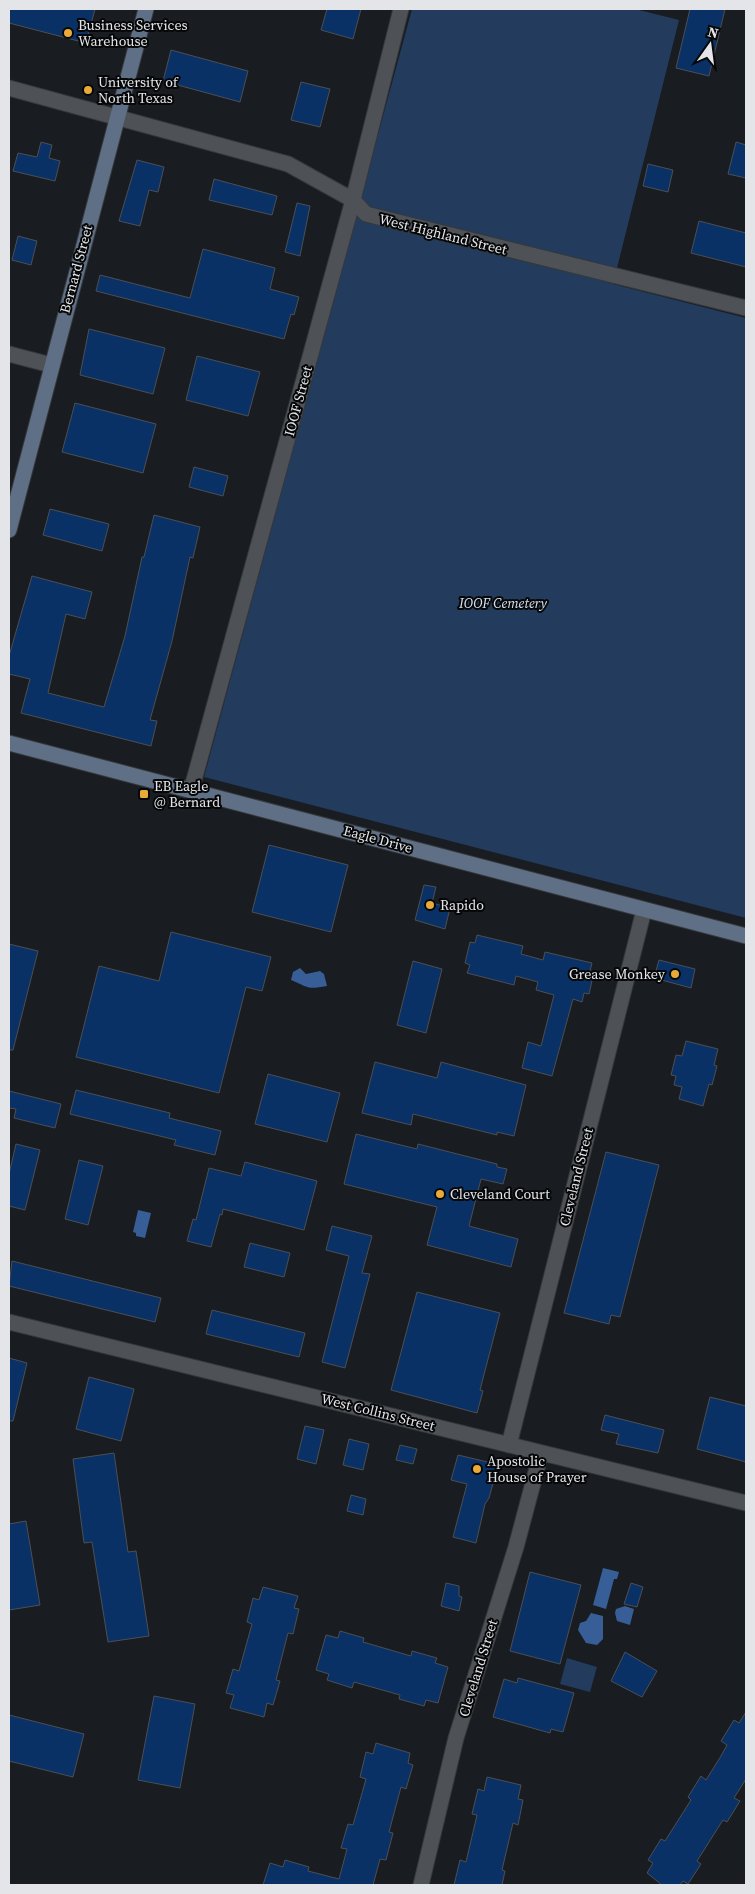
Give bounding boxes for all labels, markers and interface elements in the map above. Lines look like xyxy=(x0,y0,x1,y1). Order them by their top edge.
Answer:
place label: Business Services Warehouse xyxy=(78,15,188,51)
north arrow xyxy=(685,20,735,70)
text: N xyxy=(706,21,721,43)
marker: Business Services Warehouse xyxy=(62,27,74,39)
place label: University of North Texas xyxy=(98,72,179,108)
marker: University of North Texas xyxy=(82,84,94,96)
street label: West Highland Street xyxy=(377,208,509,260)
street label: Bernard Street xyxy=(55,222,97,315)
street label: IOOF Street xyxy=(279,363,317,438)
park label: IOOF Cemetery xyxy=(458,593,547,613)
place label: EB Eagle @ Bernard xyxy=(154,776,220,812)
marker: EB Eagle @ Bernard xyxy=(138,788,150,800)
street label: Eagle Drive xyxy=(341,820,415,858)
place label: Rapido xyxy=(440,895,484,915)
marker: Rapido xyxy=(424,899,436,911)
place label: Grease Monkey xyxy=(569,964,666,984)
marker: Grease Monkey xyxy=(669,968,681,980)
street label: Cleveland Street xyxy=(554,1125,598,1228)
place label: Cleveland Court xyxy=(450,1184,550,1204)
marker: Cleveland Court xyxy=(434,1188,446,1200)
street label: West Collins Street xyxy=(319,1388,437,1436)
place label: Apostolic House of Prayer xyxy=(487,1451,587,1487)
marker: Apostolic House of Prayer xyxy=(471,1463,483,1475)
street label: Cleveland Street xyxy=(454,1616,502,1719)

